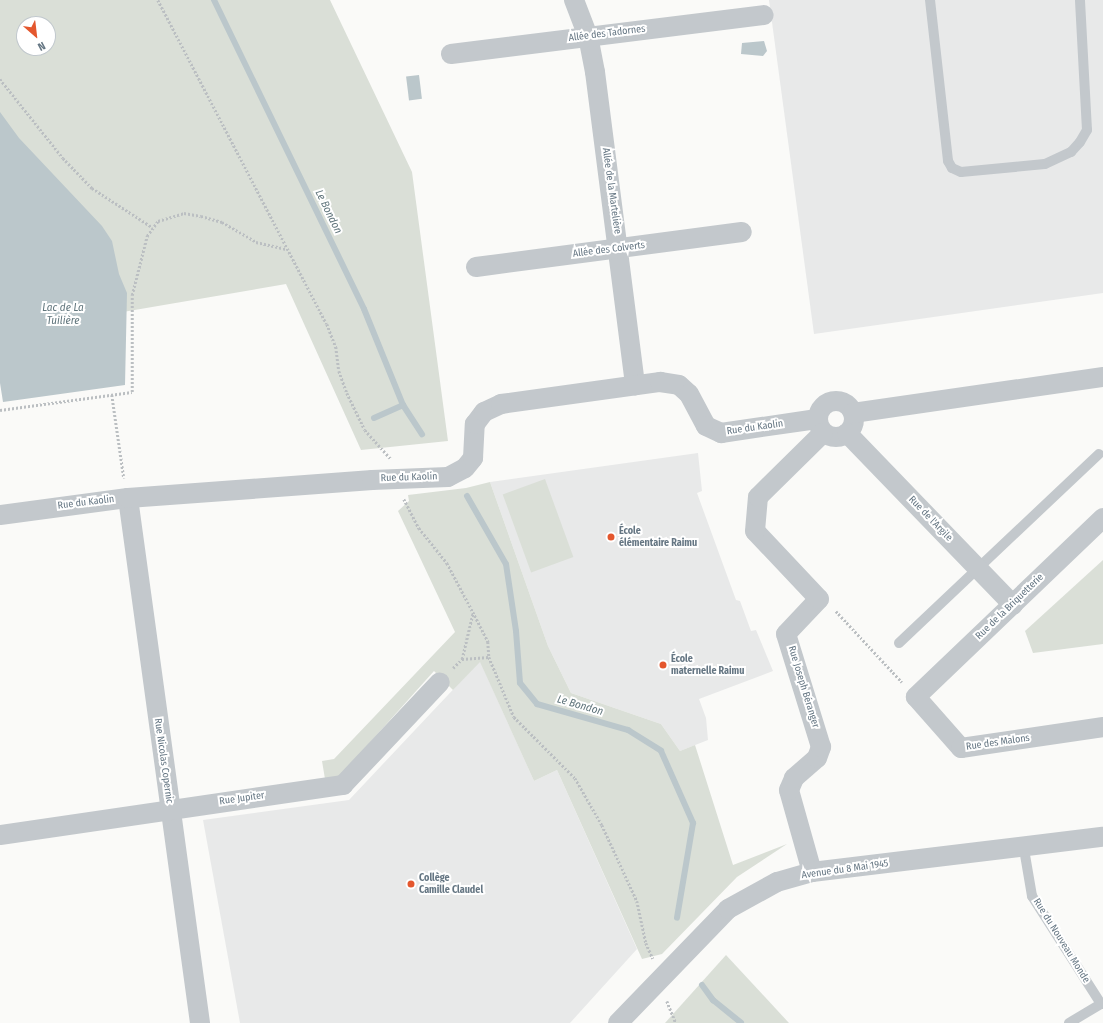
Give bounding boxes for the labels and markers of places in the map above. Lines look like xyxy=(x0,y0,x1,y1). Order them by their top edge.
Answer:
place label: École élémentaire Raimu xyxy=(619,525,697,548)
marker: École élémentaire Raimu xyxy=(606,532,616,542)
place label: École maternelle Raimu xyxy=(671,653,744,676)
marker: École maternelle Raimu xyxy=(658,660,668,670)
place label: Collège Camille Claudel xyxy=(419,872,483,896)
marker: Collège Camille Claudel xyxy=(406,879,416,889)

